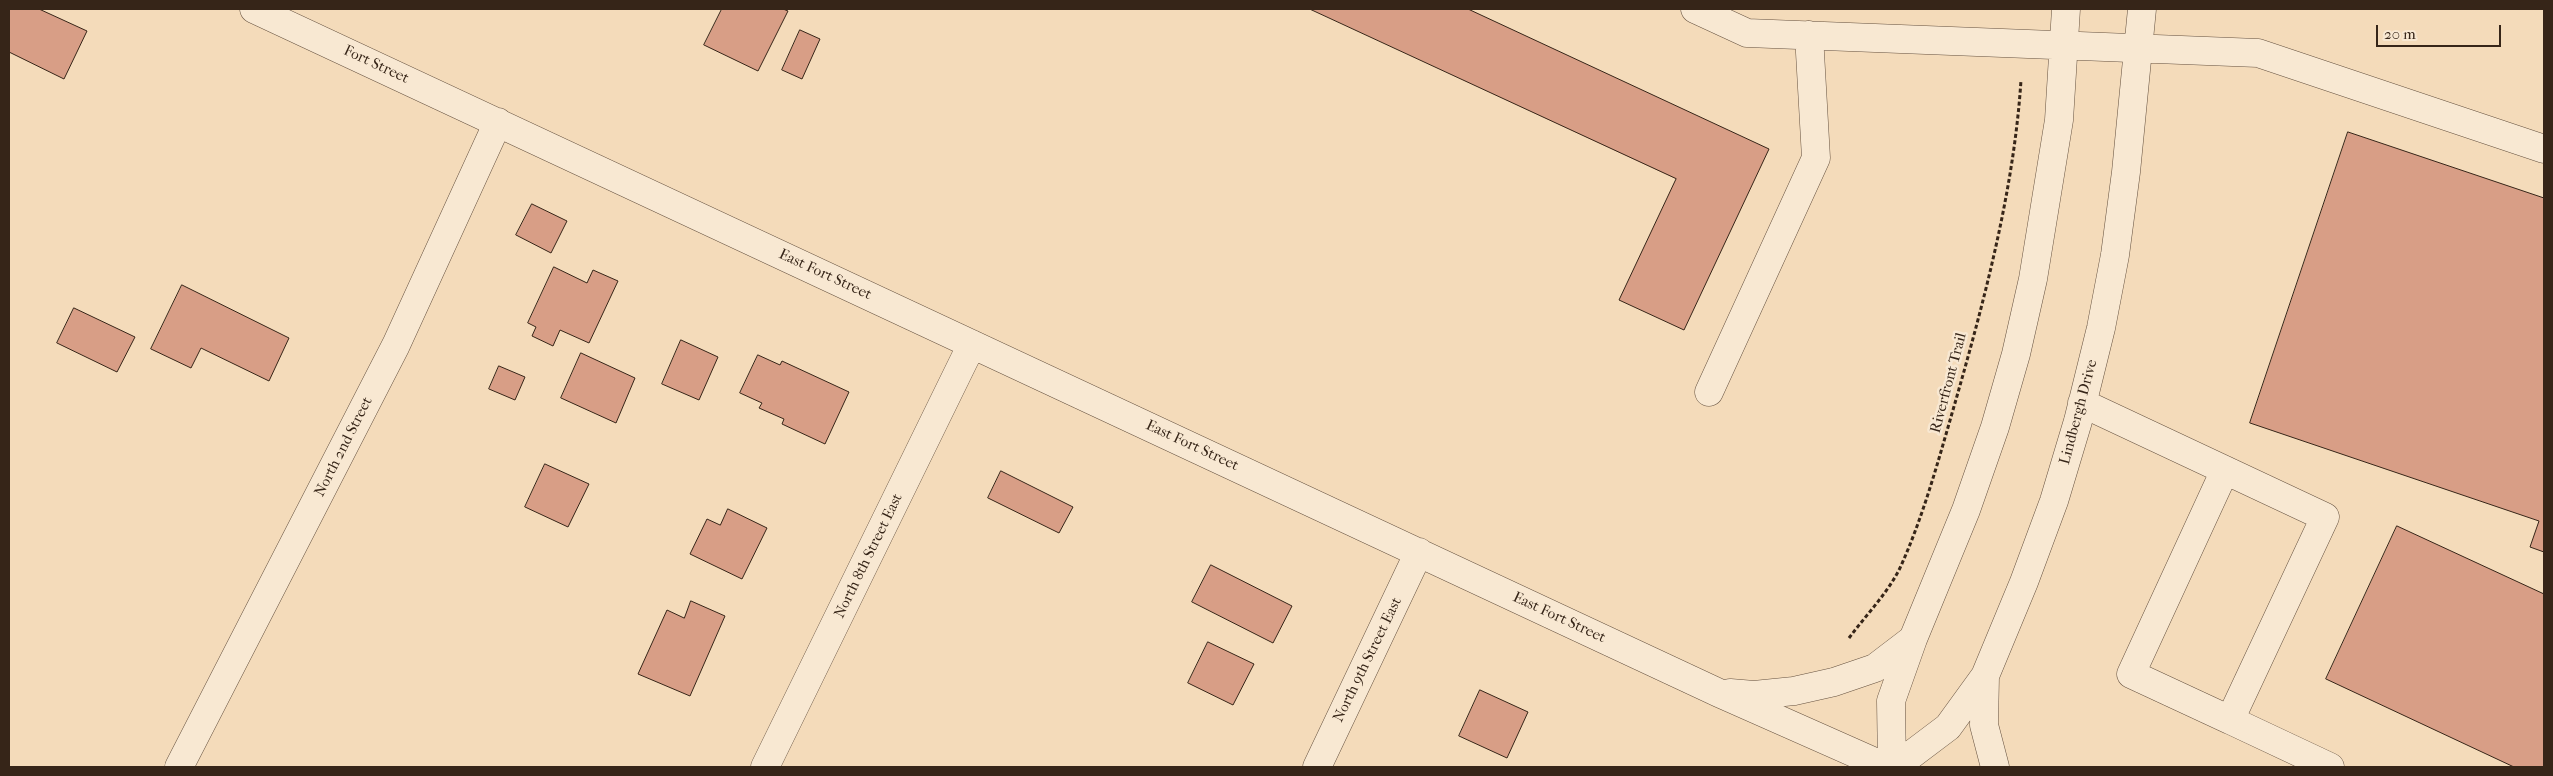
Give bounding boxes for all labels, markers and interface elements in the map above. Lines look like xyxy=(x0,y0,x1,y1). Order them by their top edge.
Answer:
scale bar xyxy=(2378,15,2503,47)
text: 20 m xyxy=(2384,25,2416,43)
street label: Fort Street xyxy=(340,42,412,88)
street label: East Fort Street xyxy=(776,246,874,304)
street label: Riverfront Trail xyxy=(1927,331,1971,435)
street label: Lindbergh Drive xyxy=(2056,357,2102,467)
street label: North 2nd Street xyxy=(311,394,377,500)
street label: East Fort Street xyxy=(1143,417,1241,475)
street label: North 8th Street East xyxy=(831,491,907,621)
street label: East Fort Street xyxy=(1510,589,1608,647)
street label: North 9th Street East xyxy=(1330,595,1406,725)

